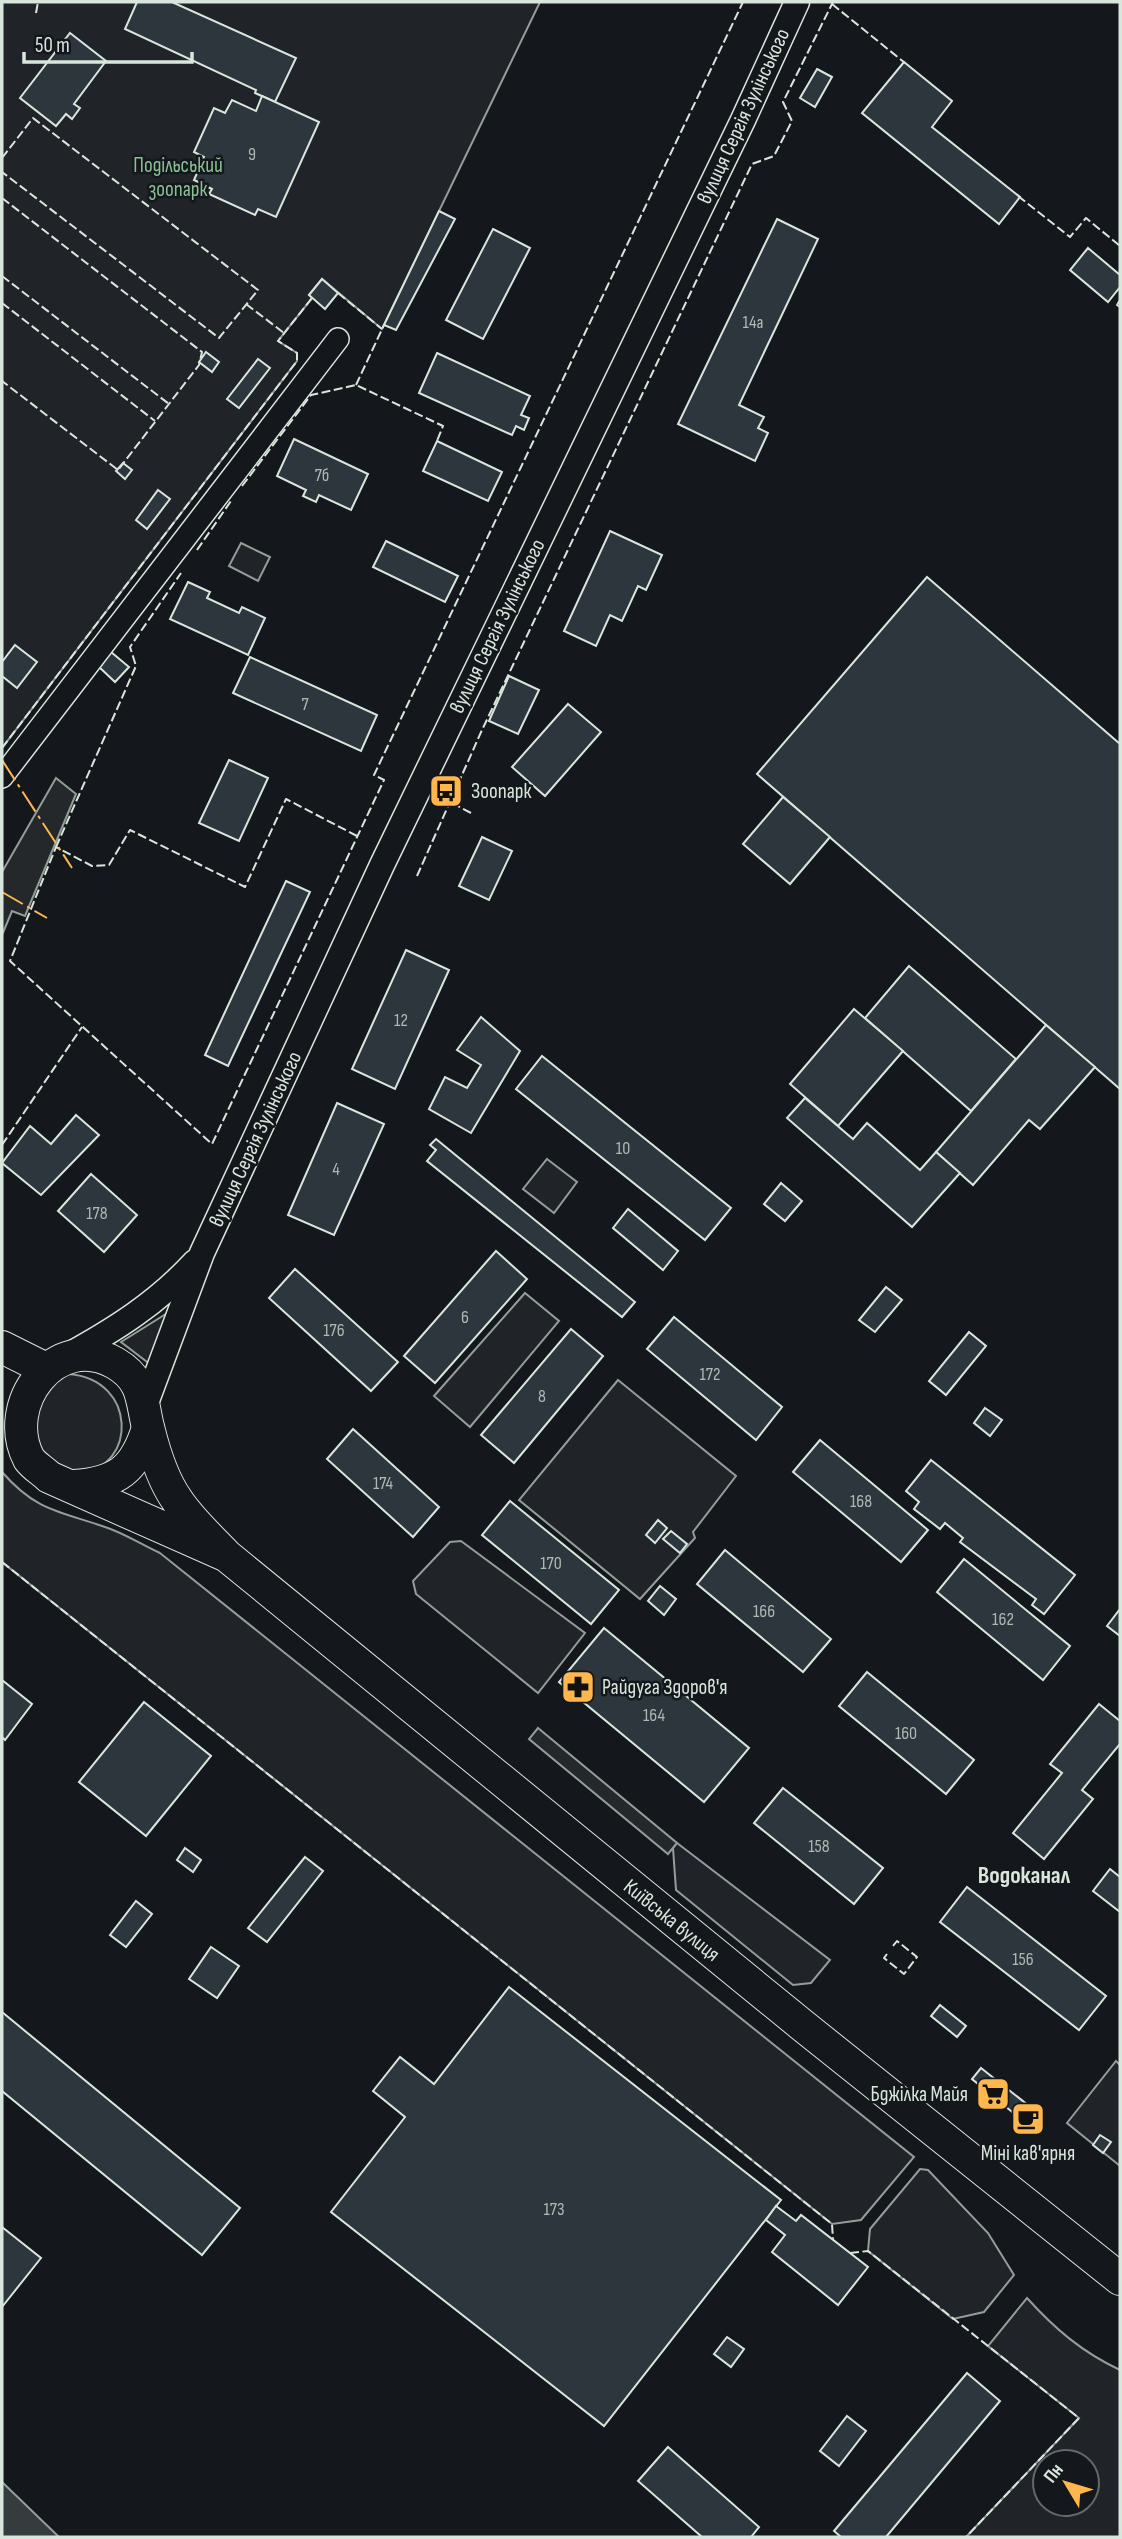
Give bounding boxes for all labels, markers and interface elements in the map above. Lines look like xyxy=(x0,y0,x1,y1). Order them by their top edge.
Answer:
scale bar xyxy=(24,21,192,65)
street label: вулиця Сергія Зулінського xyxy=(692,25,795,208)
text: 50 m xyxy=(35,33,70,58)
house number: 9 xyxy=(248,144,256,165)
park label: Подільський зоопарк xyxy=(133,153,223,202)
house number: 14а xyxy=(743,312,763,333)
house number: 7б xyxy=(315,465,329,486)
street label: вулиця Сергія Зулінського xyxy=(444,535,550,717)
house number: 7 xyxy=(301,694,309,715)
bus stop icon: Зоопарк xyxy=(427,772,465,810)
place label: Зоопарк xyxy=(471,779,531,804)
house number: 12 xyxy=(394,1010,408,1031)
street label: вулиця Сергія Зулінського xyxy=(204,1048,307,1231)
house number: 10 xyxy=(616,1138,630,1159)
house number: 4 xyxy=(332,1159,340,1180)
house number: 178 xyxy=(86,1203,108,1224)
house number: 6 xyxy=(461,1307,469,1328)
house number: 176 xyxy=(323,1320,345,1341)
house number: 172 xyxy=(700,1364,720,1385)
house number: 8 xyxy=(538,1386,546,1407)
house number: 174 xyxy=(373,1473,393,1494)
house number: 168 xyxy=(850,1491,872,1512)
house number: 170 xyxy=(540,1553,562,1574)
house number: 166 xyxy=(753,1601,775,1622)
house number: 162 xyxy=(992,1609,1014,1630)
pharmacy icon: Райдуга Здоров'я xyxy=(559,1668,597,1706)
place label: Райдуга Здоров'я xyxy=(602,1675,728,1700)
house number: 164 xyxy=(643,1705,665,1726)
house number: 160 xyxy=(895,1723,917,1744)
house number: 158 xyxy=(808,1836,830,1857)
district label: Водоканал xyxy=(978,1861,1071,1890)
street label: Київська вулиця xyxy=(618,1874,725,1967)
house number: 156 xyxy=(1012,1949,1034,1970)
supermarket icon: Бджілка Майя xyxy=(974,2075,1012,2113)
place label: Бджілка Майя xyxy=(871,2082,968,2107)
cafe icon: Міні кав'ярня xyxy=(1009,2100,1047,2138)
place label: Міні кав'ярня xyxy=(981,2141,1075,2166)
house number: 173 xyxy=(543,2199,565,2220)
north arrow xyxy=(1031,2448,1101,2518)
text: Пн xyxy=(1039,2459,1069,2488)

